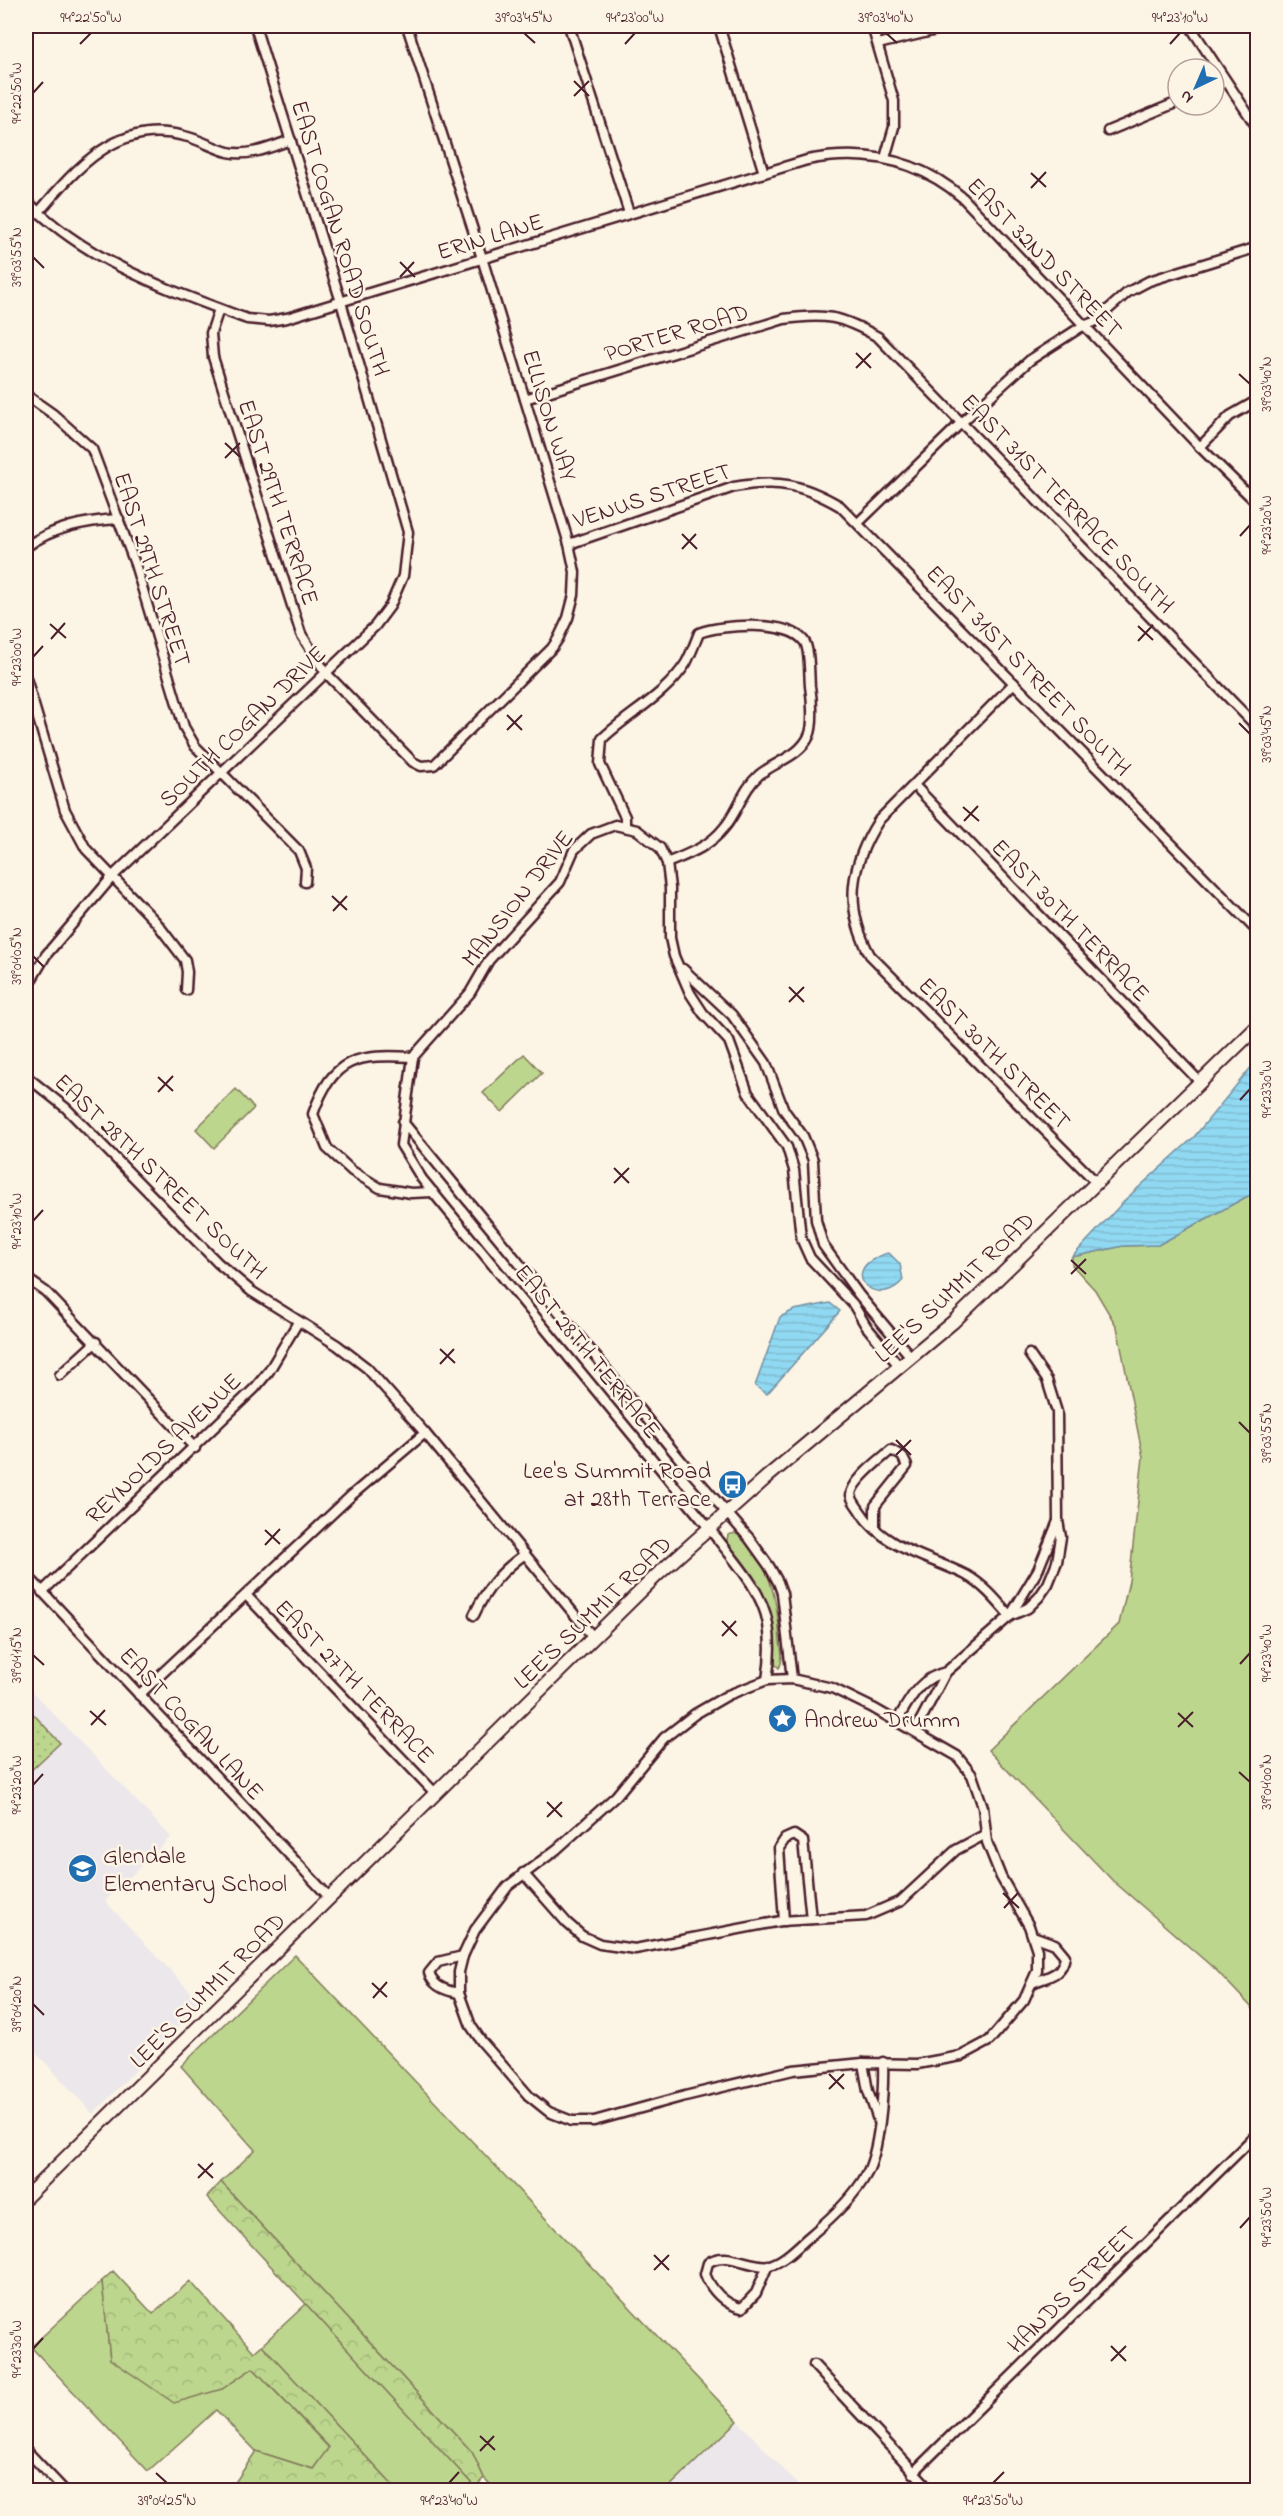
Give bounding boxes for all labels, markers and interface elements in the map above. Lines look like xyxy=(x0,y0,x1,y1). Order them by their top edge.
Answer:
text: 94°22'50"W xyxy=(60,7,122,29)
text: 39°03'45"N xyxy=(495,7,553,29)
text: 94°23'00"W xyxy=(606,7,664,29)
text: 39°03'40"N xyxy=(858,7,914,29)
text: 94°23'10"W xyxy=(1152,7,1208,29)
north arrow xyxy=(1166,57,1226,117)
text: 94°22'50"W xyxy=(6,62,28,124)
text: N xyxy=(1175,84,1199,109)
street label: EAST COGAN ROAD SOUTH xyxy=(280,97,397,381)
street label: EAST 32ND STREET xyxy=(957,171,1129,347)
street label: ERIN LANE xyxy=(433,206,548,271)
text: 39°03'55"N xyxy=(6,227,28,287)
street label: PORTER ROAD xyxy=(600,296,753,373)
street label: ELLISON WAY xyxy=(511,346,584,486)
text: 39°03'40"N xyxy=(1256,356,1278,412)
street label: EAST 31ST TERRACE SOUTH xyxy=(951,387,1181,623)
street label: EAST 29TH TERRACE xyxy=(227,395,326,610)
street label: VENUS STREET xyxy=(568,455,736,540)
street label: EAST 29TH STREET xyxy=(103,468,199,672)
text: 94°23'20"W xyxy=(1256,495,1278,555)
street label: EAST 31ST STREET SOUTH xyxy=(916,558,1138,786)
text: 94°23'00"W xyxy=(6,628,28,686)
street label: SOUTH COGAN DRIVE xyxy=(152,638,335,817)
text: 39°03'45"N xyxy=(1256,705,1278,763)
street label: MANSION DRIVE xyxy=(454,824,584,976)
street label: EAST 30TH TERRACE xyxy=(982,832,1157,1012)
text: 39°04'05"N xyxy=(6,927,28,985)
street label: EAST 30TH STREET xyxy=(909,970,1078,1139)
text: 94°23'30"W xyxy=(1256,1060,1278,1118)
street label: EAST 28TH STREET SOUTH xyxy=(45,1066,274,1289)
text: 94°23'10"W xyxy=(6,1193,28,1249)
street label: LEE'S SUMMIT ROAD xyxy=(867,1205,1044,1373)
street label: EAST 28TH TERRACE xyxy=(504,1257,668,1448)
street label: REYNOLDS AVENUE xyxy=(79,1366,251,1534)
text: 39°03'55"N xyxy=(1256,1403,1278,1463)
place label: Lee's Summit Road at 28th Terrace xyxy=(523,1455,712,1518)
bus stop icon: Lee's Summit Road at 28th Terrace xyxy=(716,1468,748,1500)
street label: LEE'S SUMMIT ROAD xyxy=(507,1529,681,1699)
street label: EAST 27TH TERRACE xyxy=(265,1592,441,1773)
text: 94°23'40"W xyxy=(1256,1624,1278,1682)
text: 39°04'15"N xyxy=(6,1627,28,1683)
street label: EAST COGAN LANE xyxy=(109,1640,271,1809)
place icon: Andrew Drumm xyxy=(767,1703,799,1735)
place label: Andrew Drumm xyxy=(804,1704,960,1739)
text: 39°04'00"N xyxy=(1256,1754,1278,1810)
text: 94°23'20"W xyxy=(6,1755,28,1815)
place label: Glendale Elementary School xyxy=(103,1840,287,1904)
school or university icon: Glendale Elementary School xyxy=(66,1853,98,1885)
street label: LEE'S SUMMIT ROAD xyxy=(123,1906,295,2078)
text: 39°04'20"N xyxy=(6,1976,28,2032)
text: 94°23'50"W xyxy=(1256,2187,1278,2247)
street label: HANDS STREET xyxy=(1001,2218,1145,2363)
text: 94°23'30"W xyxy=(6,2320,28,2378)
text: 39°04'25"N xyxy=(138,2490,196,2512)
text: 94°23'40"W xyxy=(420,2490,478,2512)
text: 94°23'50"W xyxy=(963,2490,1023,2512)

